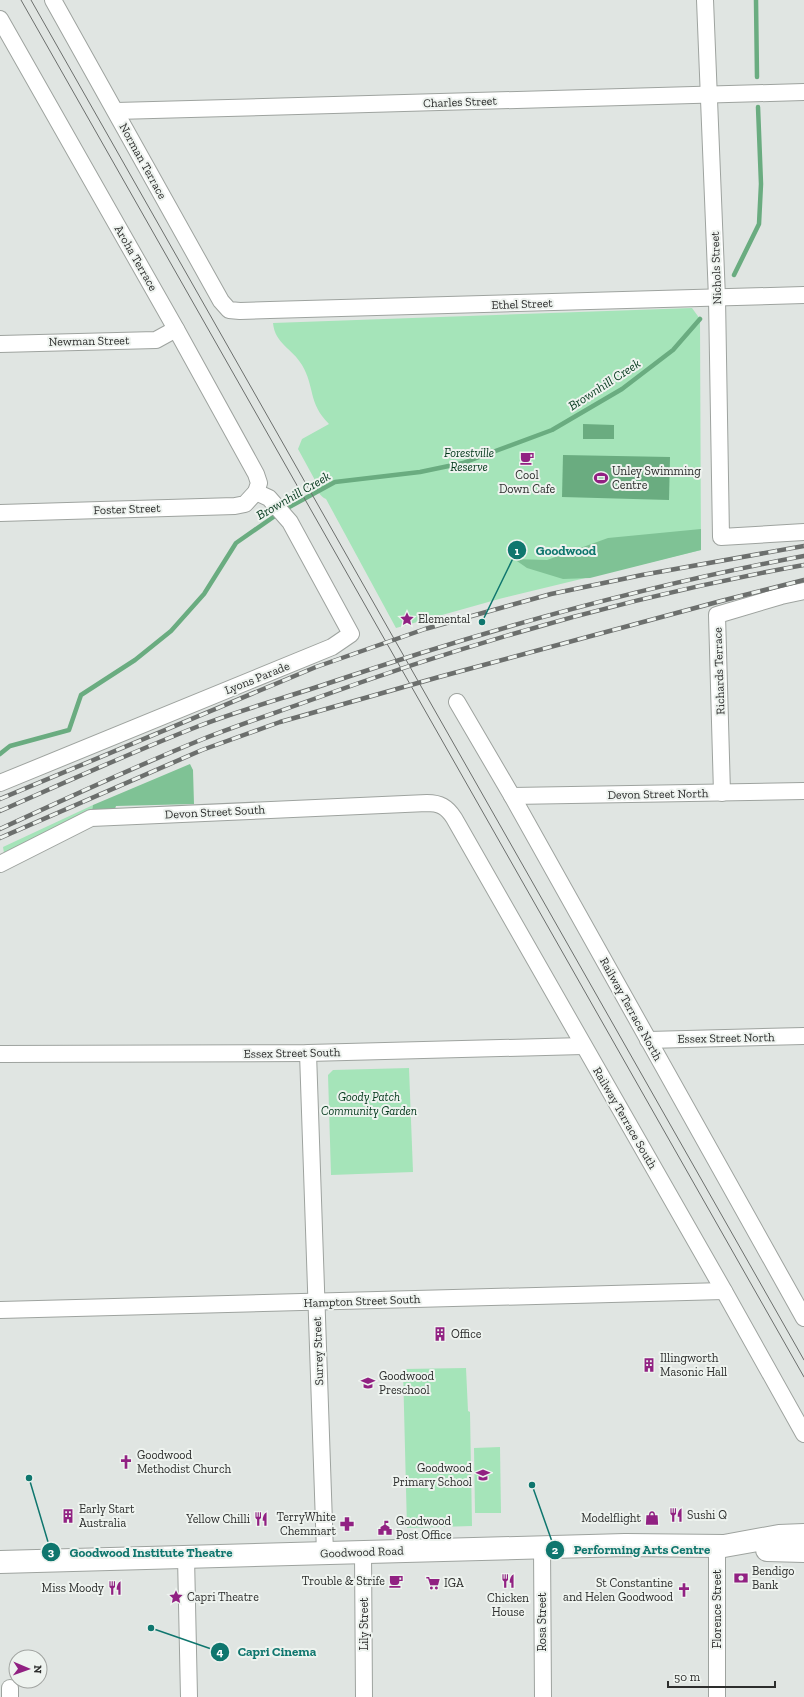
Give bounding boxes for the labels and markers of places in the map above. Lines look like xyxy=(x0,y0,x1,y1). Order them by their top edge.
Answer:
cafe icon: Cool Down Cafe xyxy=(519,450,535,466)
place label: Unley Swimming Centre xyxy=(612,464,701,492)
place label: Cool Down Cafe xyxy=(499,468,555,496)
sports icon: Unley Swimming Centre xyxy=(593,470,609,486)
callout: Goodwood xyxy=(507,538,604,563)
place icon: Elemental xyxy=(399,611,415,627)
place label: Elemental xyxy=(418,612,470,626)
building icon: Office xyxy=(432,1326,448,1342)
place label: Office xyxy=(451,1327,482,1341)
place label: Illingworth Masonic Hall xyxy=(660,1351,727,1379)
building icon: Illingworth Masonic Hall xyxy=(641,1357,657,1373)
place label: Goodwood Preschool xyxy=(379,1369,434,1397)
school or university icon: Goodwood Preschool xyxy=(360,1375,376,1391)
place label: Goodwood Methodist Church xyxy=(137,1448,231,1476)
church icon: Goodwood Methodist Church xyxy=(118,1454,134,1470)
place label: Goodwood Primary School xyxy=(393,1461,472,1489)
school or university icon: Goodwood Primary School xyxy=(475,1467,491,1483)
place label: Early Start Australia xyxy=(79,1502,135,1530)
restaurant icon: Sushi Q xyxy=(668,1507,684,1523)
building icon: Early Start Australia xyxy=(60,1508,76,1524)
place label: Sushi Q xyxy=(687,1508,727,1522)
place label: TerryWhite Chemmart xyxy=(276,1510,337,1538)
shop icon: Modelflight xyxy=(644,1510,660,1526)
restaurant icon: Yellow Chilli xyxy=(253,1511,269,1527)
place label: Modelflight xyxy=(581,1511,642,1525)
place label: Yellow Chilli xyxy=(185,1512,251,1526)
place label: Goodwood Post Office xyxy=(396,1514,452,1542)
pharmacy icon: TerryWhite Chemmart xyxy=(339,1516,355,1532)
public building icon: Goodwood Post Office xyxy=(377,1520,393,1536)
callout: Performing Arts Centre xyxy=(545,1537,718,1562)
callout: Goodwood Institute Theatre xyxy=(41,1540,240,1565)
place label: Bendigo Bank xyxy=(752,1564,794,1592)
bank icon: Bendigo Bank xyxy=(733,1570,749,1586)
cafe icon: Trouble & Strife xyxy=(388,1573,404,1589)
restaurant icon: Chicken House xyxy=(500,1573,516,1589)
place label: Trouble & Strife xyxy=(302,1574,385,1588)
supermarket icon: IGA xyxy=(425,1575,441,1591)
place label: IGA xyxy=(444,1576,464,1590)
place label: St Constantine and Helen Goodwood xyxy=(563,1576,673,1604)
restaurant icon: Miss Moody xyxy=(107,1580,123,1596)
place label: Miss Moody xyxy=(42,1581,105,1595)
church icon: St Constantine and Helen Goodwood xyxy=(676,1582,692,1598)
place icon: Capri Theatre xyxy=(168,1589,184,1605)
place label: Capri Theatre xyxy=(187,1590,259,1604)
place label: Chicken House xyxy=(487,1591,529,1619)
callout: Capri Cinema xyxy=(210,1639,325,1664)

